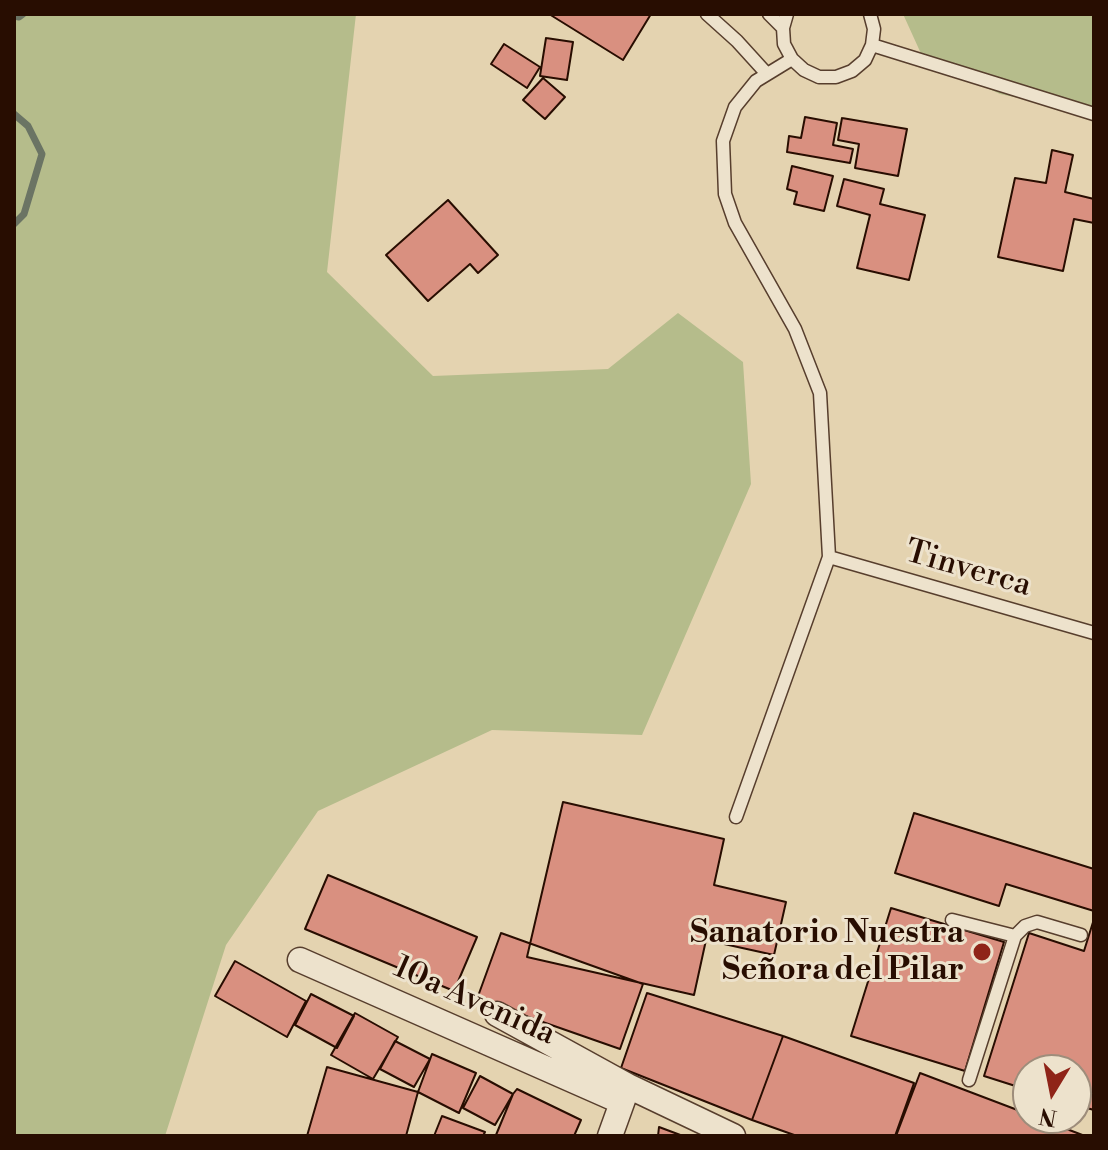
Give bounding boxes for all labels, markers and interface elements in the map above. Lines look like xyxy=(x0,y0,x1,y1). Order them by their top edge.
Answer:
street label: Tinverca xyxy=(901,534,1035,606)
place label: Sanatorio Nuestra Señora del Pilar xyxy=(690,915,964,990)
marker: Sanatorio Nuestra Señora del Pilar xyxy=(971,941,993,963)
street label: 10a Avenida xyxy=(387,949,561,1055)
north arrow xyxy=(1012,1054,1092,1134)
text: N xyxy=(1037,1101,1059,1131)

